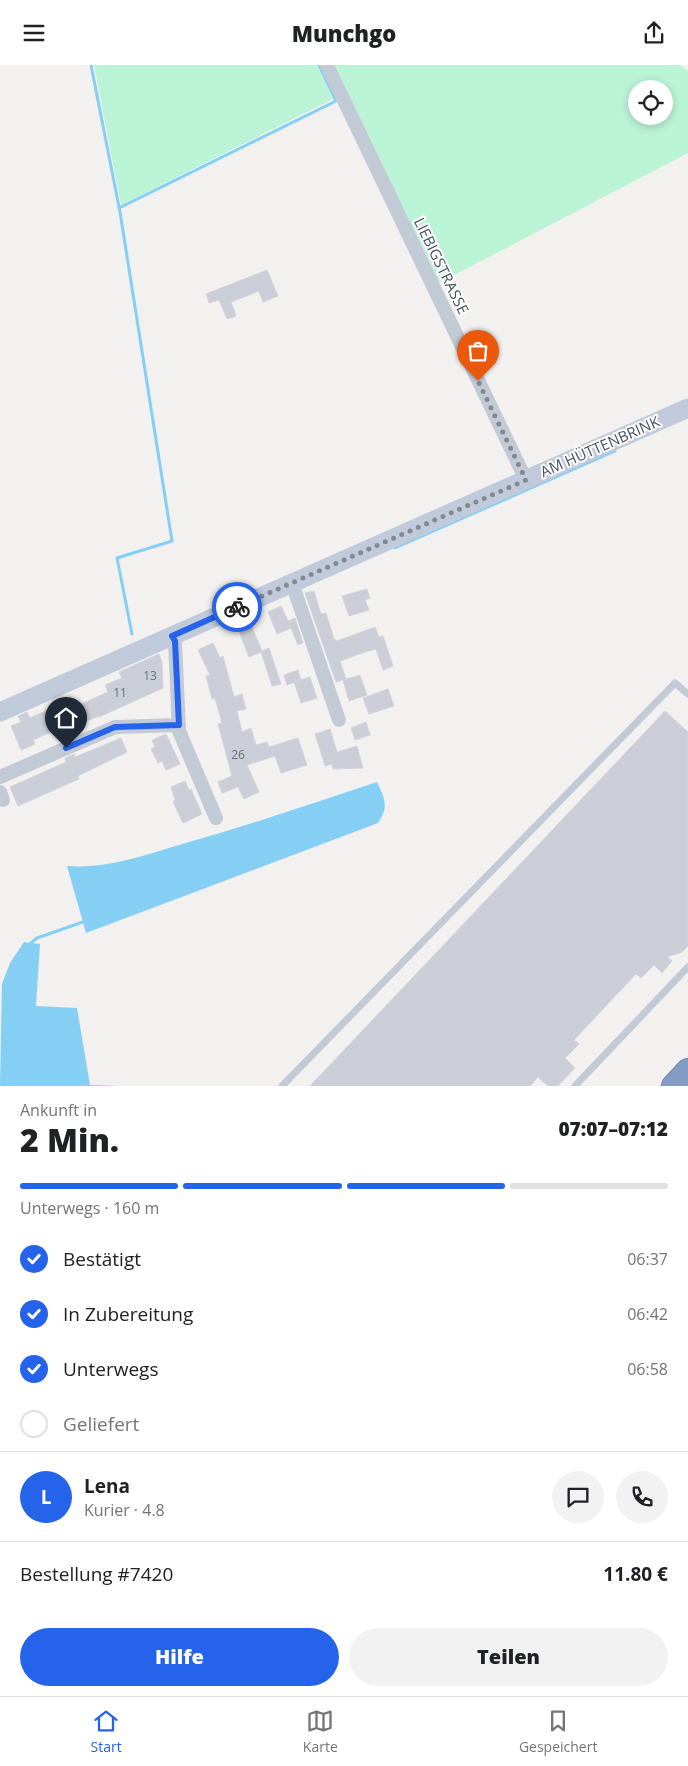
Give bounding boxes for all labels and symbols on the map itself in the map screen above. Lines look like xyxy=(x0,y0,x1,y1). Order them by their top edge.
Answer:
street label: LIEBIGSTRASSE xyxy=(410,214,474,317)
pin xyxy=(457,330,499,381)
street label: AM HÜTTENBRINK xyxy=(537,410,663,481)
courier xyxy=(212,582,262,632)
house number: 13 xyxy=(143,667,157,684)
house number: 11 xyxy=(113,684,127,701)
pin xyxy=(45,697,87,748)
house number: 26 xyxy=(231,746,245,763)

